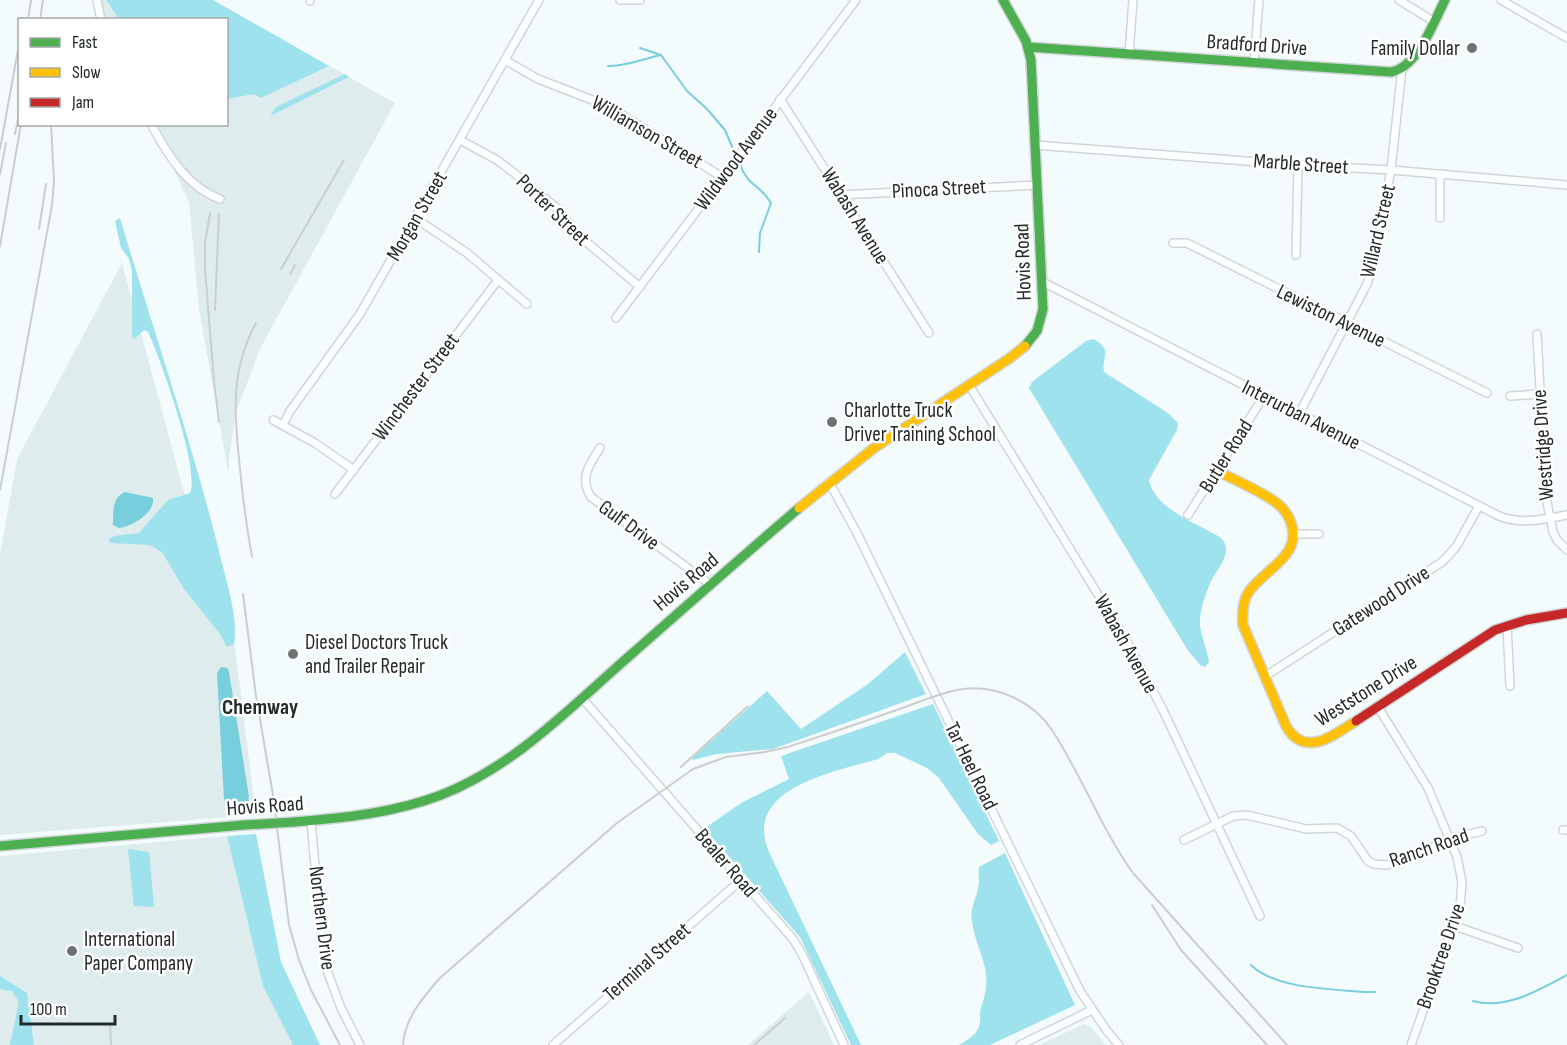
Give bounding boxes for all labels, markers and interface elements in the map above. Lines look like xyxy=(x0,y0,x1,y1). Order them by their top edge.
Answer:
legend xyxy=(18,18,228,126)
street label: Bradford Drive xyxy=(1206,29,1308,61)
text: Fast xyxy=(72,32,98,53)
place label: Family Dollar xyxy=(1371,36,1460,61)
marker: Family Dollar xyxy=(1465,41,1479,55)
text: Slow xyxy=(72,62,101,83)
street label: Williamson Street xyxy=(587,90,707,174)
text: Jam xyxy=(71,92,94,113)
street label: Wildwood Avenue xyxy=(689,102,783,216)
street label: Marble Street xyxy=(1253,148,1349,180)
street label: Wabash Avenue xyxy=(815,163,895,269)
street label: Morgan Street xyxy=(381,167,453,265)
street label: Porter Street xyxy=(511,169,595,251)
street label: Pinoca Street xyxy=(891,174,987,204)
street label: Willard Street xyxy=(1355,182,1401,280)
street label: Hovis Road xyxy=(1009,223,1037,301)
street label: Lewiston Avenue xyxy=(1273,279,1389,353)
street label: Winchester Street xyxy=(367,328,465,446)
street label: Interurban Avenue xyxy=(1238,375,1364,455)
street label: Westridge Drive xyxy=(1527,389,1559,501)
place label: Charlotte Truck Driver Training School xyxy=(844,398,996,447)
marker: Charlotte Truck Driver Training School xyxy=(825,415,839,429)
street label: Butler Road xyxy=(1194,415,1258,497)
street label: Gulf Drive xyxy=(594,495,664,555)
street label: Hovis Road xyxy=(648,548,724,616)
street label: Gatewood Drive xyxy=(1328,560,1434,642)
street label: Wabash Avenue xyxy=(1089,590,1163,698)
place label: Diesel Doctors Truck and Trailer Repair xyxy=(305,630,448,679)
marker: Diesel Doctors Truck and Trailer Repair xyxy=(286,647,300,661)
street label: Weststone Drive xyxy=(1310,650,1422,732)
district label: Chemway xyxy=(222,694,298,721)
street label: Tar Heel Road xyxy=(939,718,1003,814)
street label: Hovis Road xyxy=(226,791,304,821)
street label: Ranch Road xyxy=(1386,823,1472,873)
street label: Bealer Road xyxy=(689,824,763,902)
street label: Northern Drive xyxy=(303,865,341,971)
street label: Brooktree Drive xyxy=(1411,900,1471,1012)
street label: Terminal Street xyxy=(598,917,696,1007)
place label: International Paper Company xyxy=(84,927,193,976)
marker: International Paper Company xyxy=(65,944,79,958)
scale bar xyxy=(21,988,116,1026)
text: 100 m xyxy=(30,999,67,1020)

